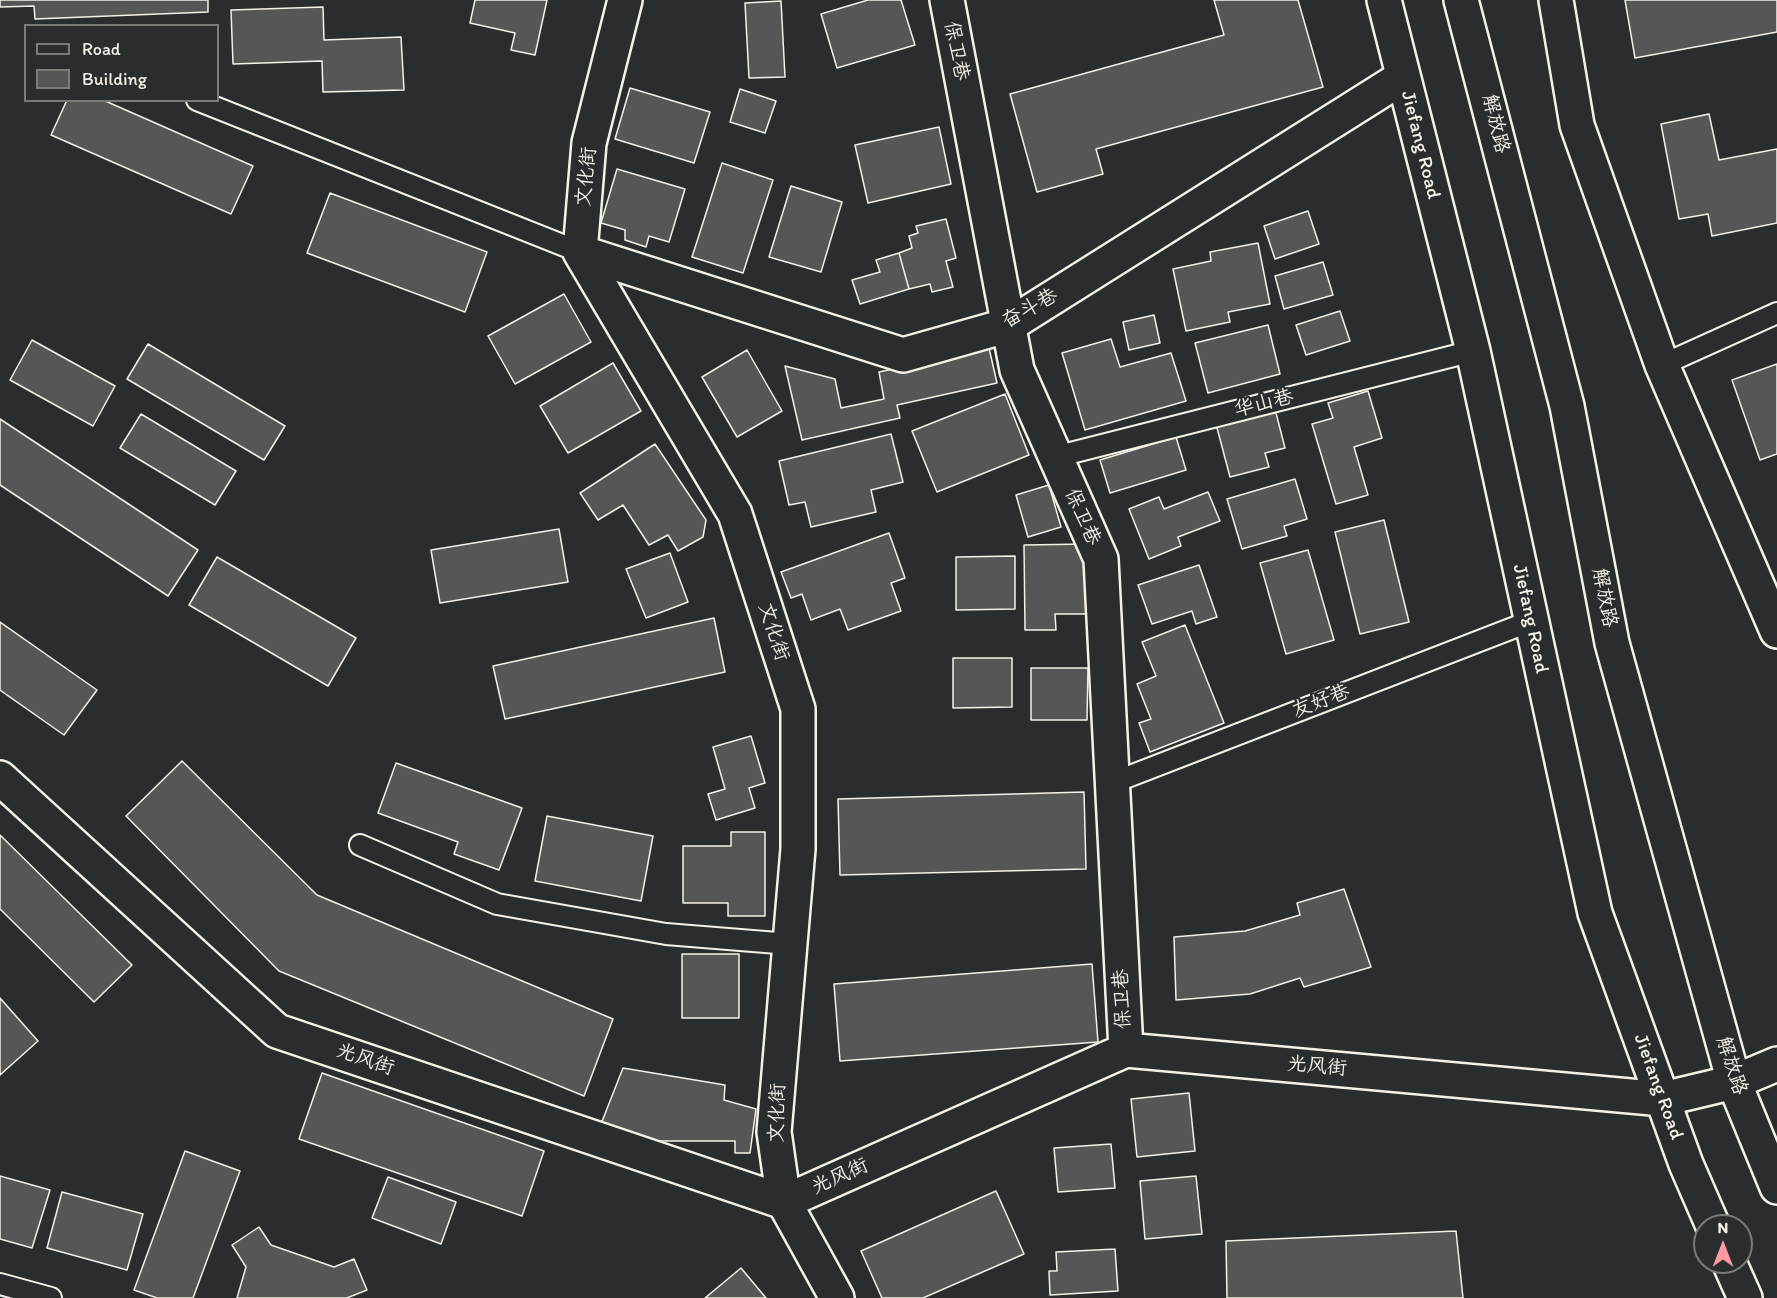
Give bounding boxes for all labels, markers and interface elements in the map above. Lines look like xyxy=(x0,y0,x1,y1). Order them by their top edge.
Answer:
street label: 保卫巷 xyxy=(938,19,974,83)
legend xyxy=(24,24,219,102)
text: Road xyxy=(82,38,121,60)
text: Building xyxy=(82,68,147,90)
street label: Jiefang Road xyxy=(1395,88,1445,202)
street label: 解放路 xyxy=(1476,92,1514,156)
street label: 文化街 xyxy=(572,146,602,208)
street label: 奋斗巷 xyxy=(998,284,1062,334)
street label: 华山巷 xyxy=(1232,385,1296,423)
street label: 保卫巷 xyxy=(1059,485,1105,549)
street label: Jiefang Road xyxy=(1507,562,1553,676)
street label: 解放路 xyxy=(1586,566,1622,630)
street label: 文化街 xyxy=(752,600,794,664)
street label: 友好巷 xyxy=(1289,680,1353,724)
street label: 保卫巷 xyxy=(1109,968,1137,1030)
street label: Jiefang Road xyxy=(1628,1031,1688,1143)
street label: 解放路 xyxy=(1710,1034,1752,1098)
street label: 光风街 xyxy=(333,1039,397,1081)
street label: 光风街 xyxy=(1286,1052,1348,1082)
street label: 文化街 xyxy=(765,1083,791,1143)
street label: 光风街 xyxy=(808,1154,872,1200)
north arrow xyxy=(1693,1214,1753,1274)
text: N xyxy=(1718,1218,1728,1237)

